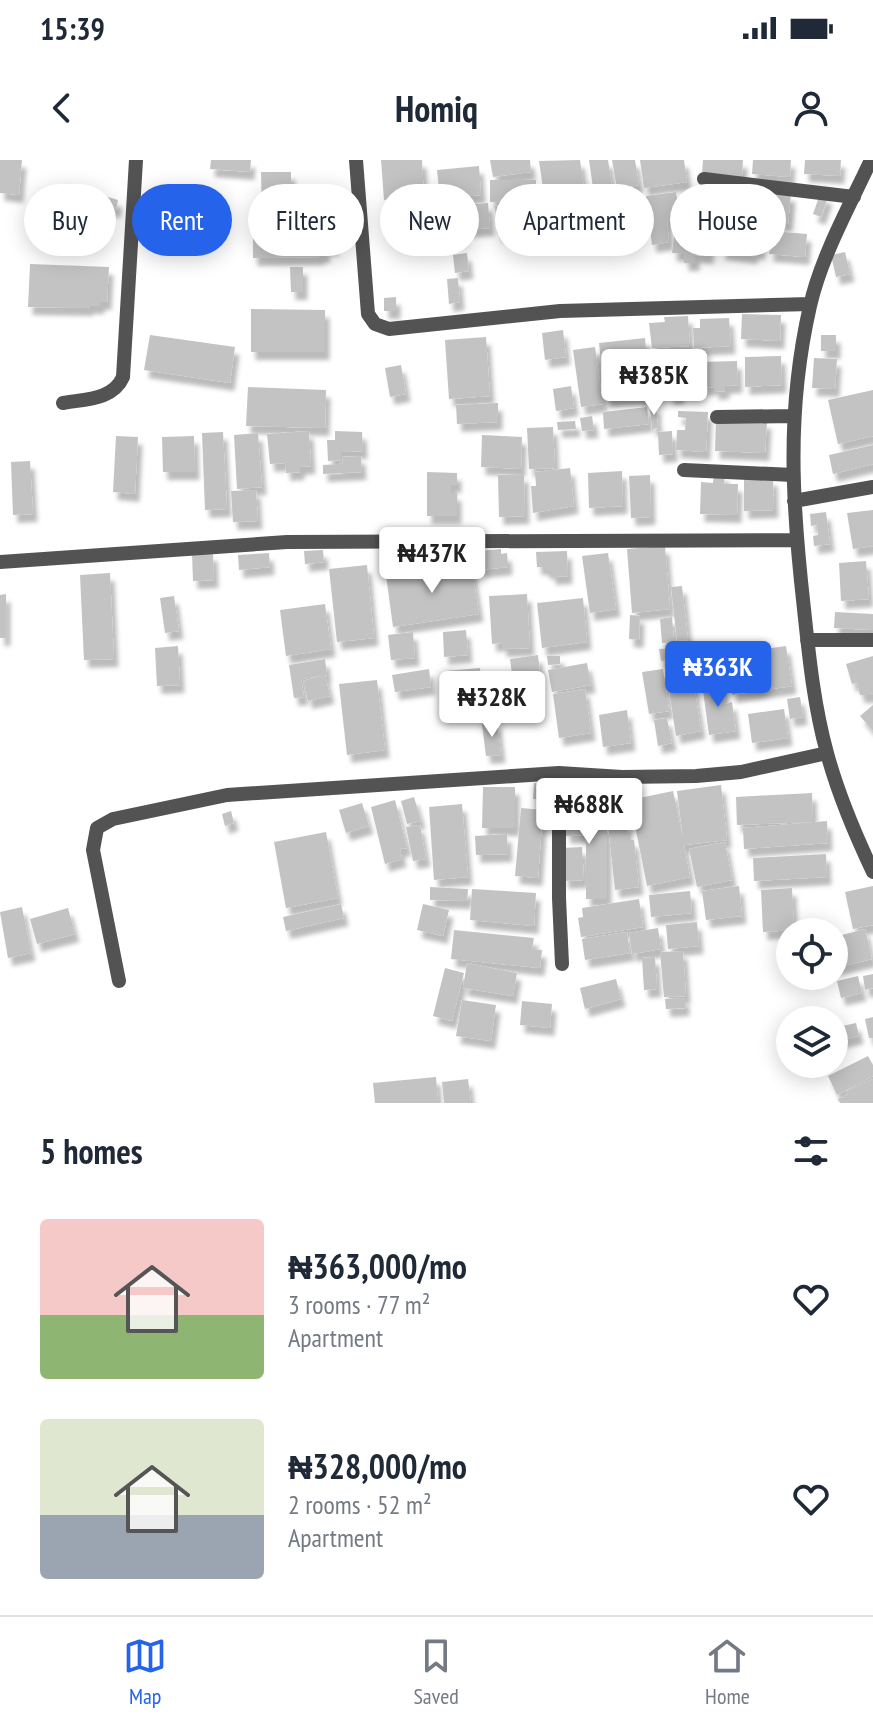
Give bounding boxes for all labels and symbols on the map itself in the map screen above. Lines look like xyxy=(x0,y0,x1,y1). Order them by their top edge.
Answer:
pin: ₦385K xyxy=(598,349,710,417)
pin: ₦437K xyxy=(376,527,488,595)
pin: ₦363K xyxy=(662,641,774,709)
pin: ₦328K xyxy=(436,671,548,739)
pin: ₦688K xyxy=(533,778,645,846)

